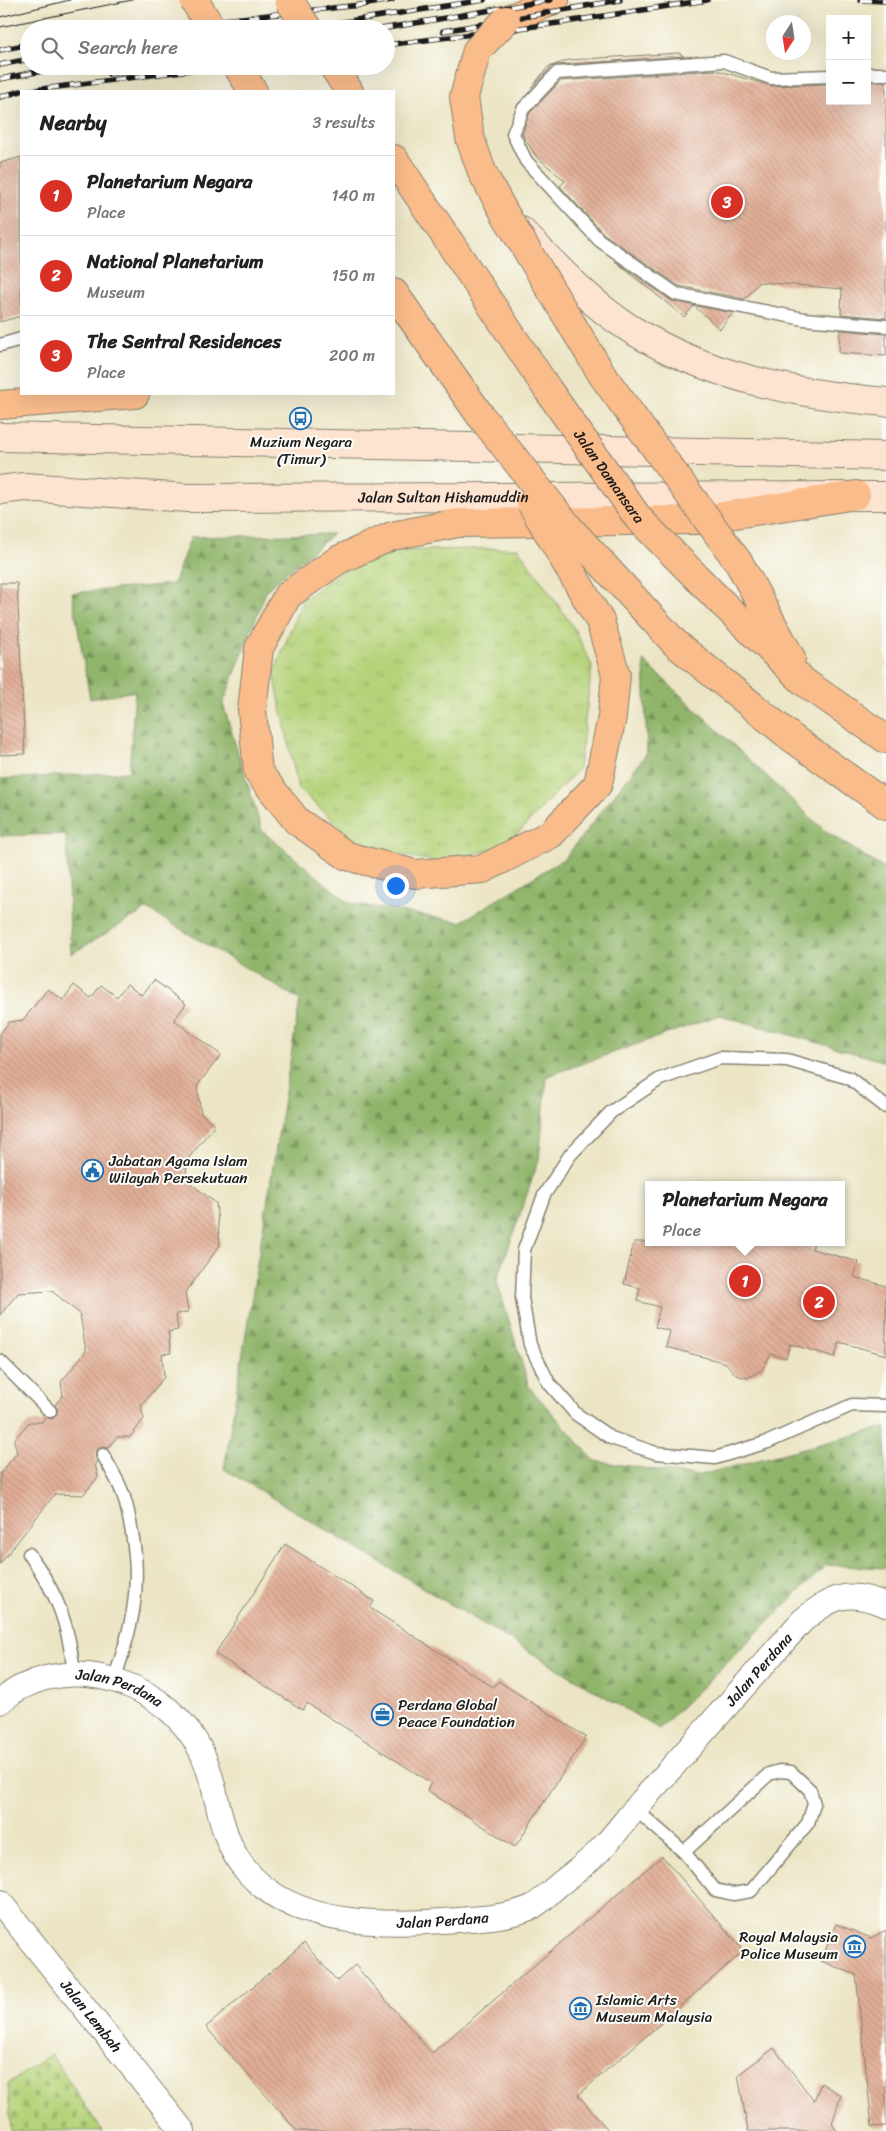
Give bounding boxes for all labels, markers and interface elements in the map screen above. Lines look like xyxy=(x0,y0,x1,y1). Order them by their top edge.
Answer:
north arrow xyxy=(766,15,811,60)
map controls xyxy=(826,15,871,105)
button: + xyxy=(826,15,871,60)
search box xyxy=(20,20,395,75)
text: Search here xyxy=(78,31,178,64)
icon: search xyxy=(38,34,66,62)
button: − xyxy=(826,60,871,105)
text: Nearby xyxy=(40,104,106,142)
text: 3 results xyxy=(312,108,375,137)
text: Planetarium Negara xyxy=(87,165,252,198)
text: 1 xyxy=(53,181,59,210)
text: 140 m xyxy=(332,181,375,210)
pin: 3 xyxy=(711,183,743,221)
text: Place xyxy=(87,198,126,227)
text: National Planetarium xyxy=(87,245,264,278)
text: 2 xyxy=(51,261,61,290)
text: 150 m xyxy=(332,261,375,290)
text: Museum xyxy=(87,278,145,307)
text: The Sentral Residences xyxy=(87,325,281,358)
text: 3 xyxy=(52,341,60,370)
text: 200 m xyxy=(329,341,375,370)
text: Place xyxy=(87,358,126,387)
bus stop icon: Muzium Negara (Timur) xyxy=(289,407,313,431)
street label: Jalan Damansara xyxy=(566,423,652,530)
place label: Muzium Negara (Timur) xyxy=(250,429,352,472)
street label: Jalan Sultan Hishamuddin xyxy=(357,484,529,511)
your location xyxy=(383,873,409,899)
place label: Jabatan Agama Islam Wilayah Persekutuan xyxy=(108,1148,247,1191)
public building icon: Jabatan Agama Islam Wilayah Persekutuan xyxy=(81,1158,105,1182)
popup xyxy=(645,1181,845,1246)
text: Planetarium Negara xyxy=(662,1183,828,1216)
text: Place xyxy=(662,1216,701,1245)
pin: 1 xyxy=(729,1262,761,1300)
pin: 2 xyxy=(803,1283,835,1321)
street label: Jalan Perdana xyxy=(718,1626,799,1713)
street label: Jalan Perdana xyxy=(74,1661,169,1714)
place label: Perdana Global Peace Foundation xyxy=(398,1692,515,1735)
office icon: Perdana Global Peace Foundation xyxy=(370,1702,394,1726)
street label: Jalan Perdana xyxy=(396,1904,490,1936)
place label: Royal Malaysia Police Museum xyxy=(739,1924,838,1967)
museum icon: Royal Malaysia Police Museum xyxy=(842,1934,866,1958)
street label: Jalan Lembah xyxy=(53,1973,129,2059)
place label: Islamic Arts Museum Malaysia xyxy=(595,1987,713,2030)
museum icon: Islamic Arts Museum Malaysia xyxy=(568,1997,592,2021)

